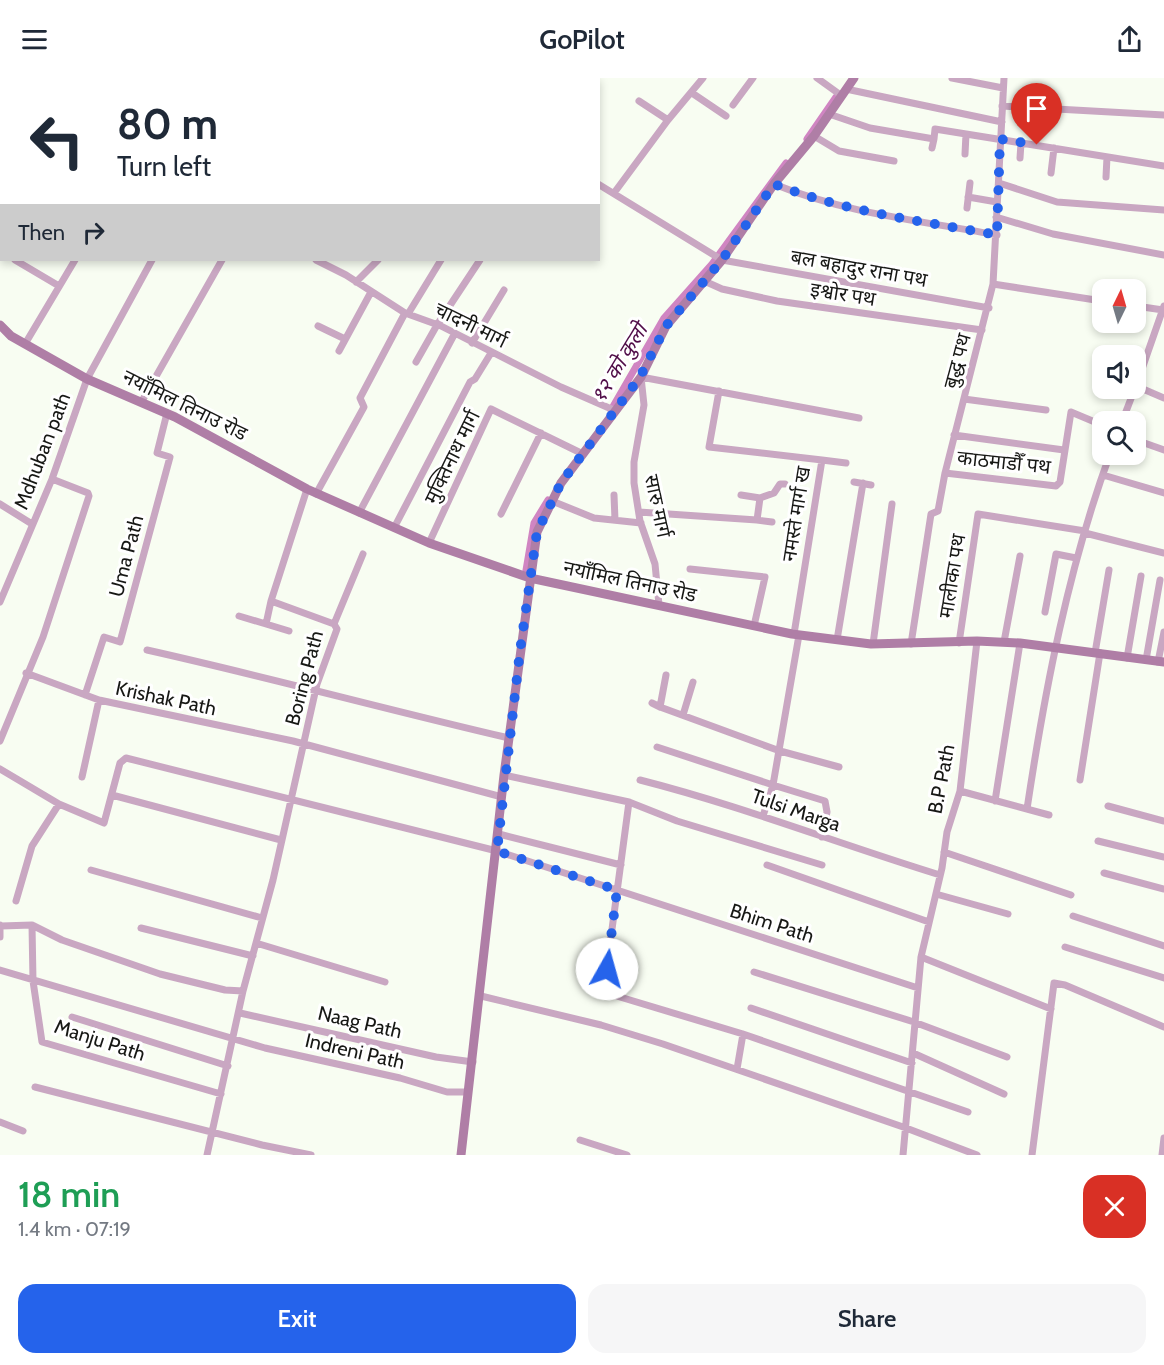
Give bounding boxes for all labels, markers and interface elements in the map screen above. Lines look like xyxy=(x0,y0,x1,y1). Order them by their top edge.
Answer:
icon: menu xyxy=(18,23,51,56)
text: GoPilot xyxy=(539,23,625,56)
icon: share xyxy=(1113,23,1146,56)
pin xyxy=(1011,83,1062,145)
icon: arrive xyxy=(1020,92,1053,125)
text: 80 m xyxy=(117,98,218,150)
icon: left xyxy=(18,102,96,180)
text: Turn left xyxy=(117,150,211,183)
icon: right xyxy=(77,216,110,249)
text: Then xyxy=(18,219,65,246)
street label: बल बहादुर राना पथ xyxy=(789,244,930,293)
street label: इश्वोर पथ xyxy=(809,277,878,311)
north arrow xyxy=(1092,279,1146,333)
map controls xyxy=(1092,279,1146,465)
street label: चादनी मार्ग xyxy=(431,297,512,353)
water label: १२ को कुलो xyxy=(586,316,655,408)
street label: बुद्ध पथ xyxy=(938,330,977,391)
button: sound xyxy=(1092,345,1146,399)
street label: नयाँमिल तिनाउ रोड xyxy=(119,365,251,446)
street label: Mdhuban path xyxy=(9,389,75,513)
street label: मुक्तिनाथ मार्ग xyxy=(419,405,486,508)
button: search xyxy=(1092,411,1146,465)
street label: काठमाडौँ पथ xyxy=(956,445,1053,479)
street label: नमस्ते मार्ग ख xyxy=(777,464,815,563)
street label: सारु मार्ग xyxy=(640,472,677,541)
street label: Uma Path xyxy=(104,512,148,600)
street label: मालीका पथ xyxy=(933,531,971,620)
street label: नयाँमिल तिनाउ रोड xyxy=(561,555,699,607)
street label: Boring Path xyxy=(280,628,328,728)
street label: Krishak Path xyxy=(114,676,218,720)
street label: B.P Path xyxy=(923,742,959,816)
street label: Tulsi Marga xyxy=(748,784,844,837)
street label: Bhim Path xyxy=(727,898,817,948)
position arrow xyxy=(575,937,639,1001)
street label: Naag Path xyxy=(316,1001,404,1043)
street label: Manju Path xyxy=(51,1014,149,1066)
street label: Indreni Path xyxy=(303,1028,407,1074)
text: 18 min xyxy=(18,1172,120,1216)
button: close xyxy=(1083,1175,1146,1238)
text: 1.4 km · 07:19 xyxy=(18,1217,131,1241)
button: Exit xyxy=(18,1284,576,1353)
button: Share xyxy=(588,1284,1146,1353)

